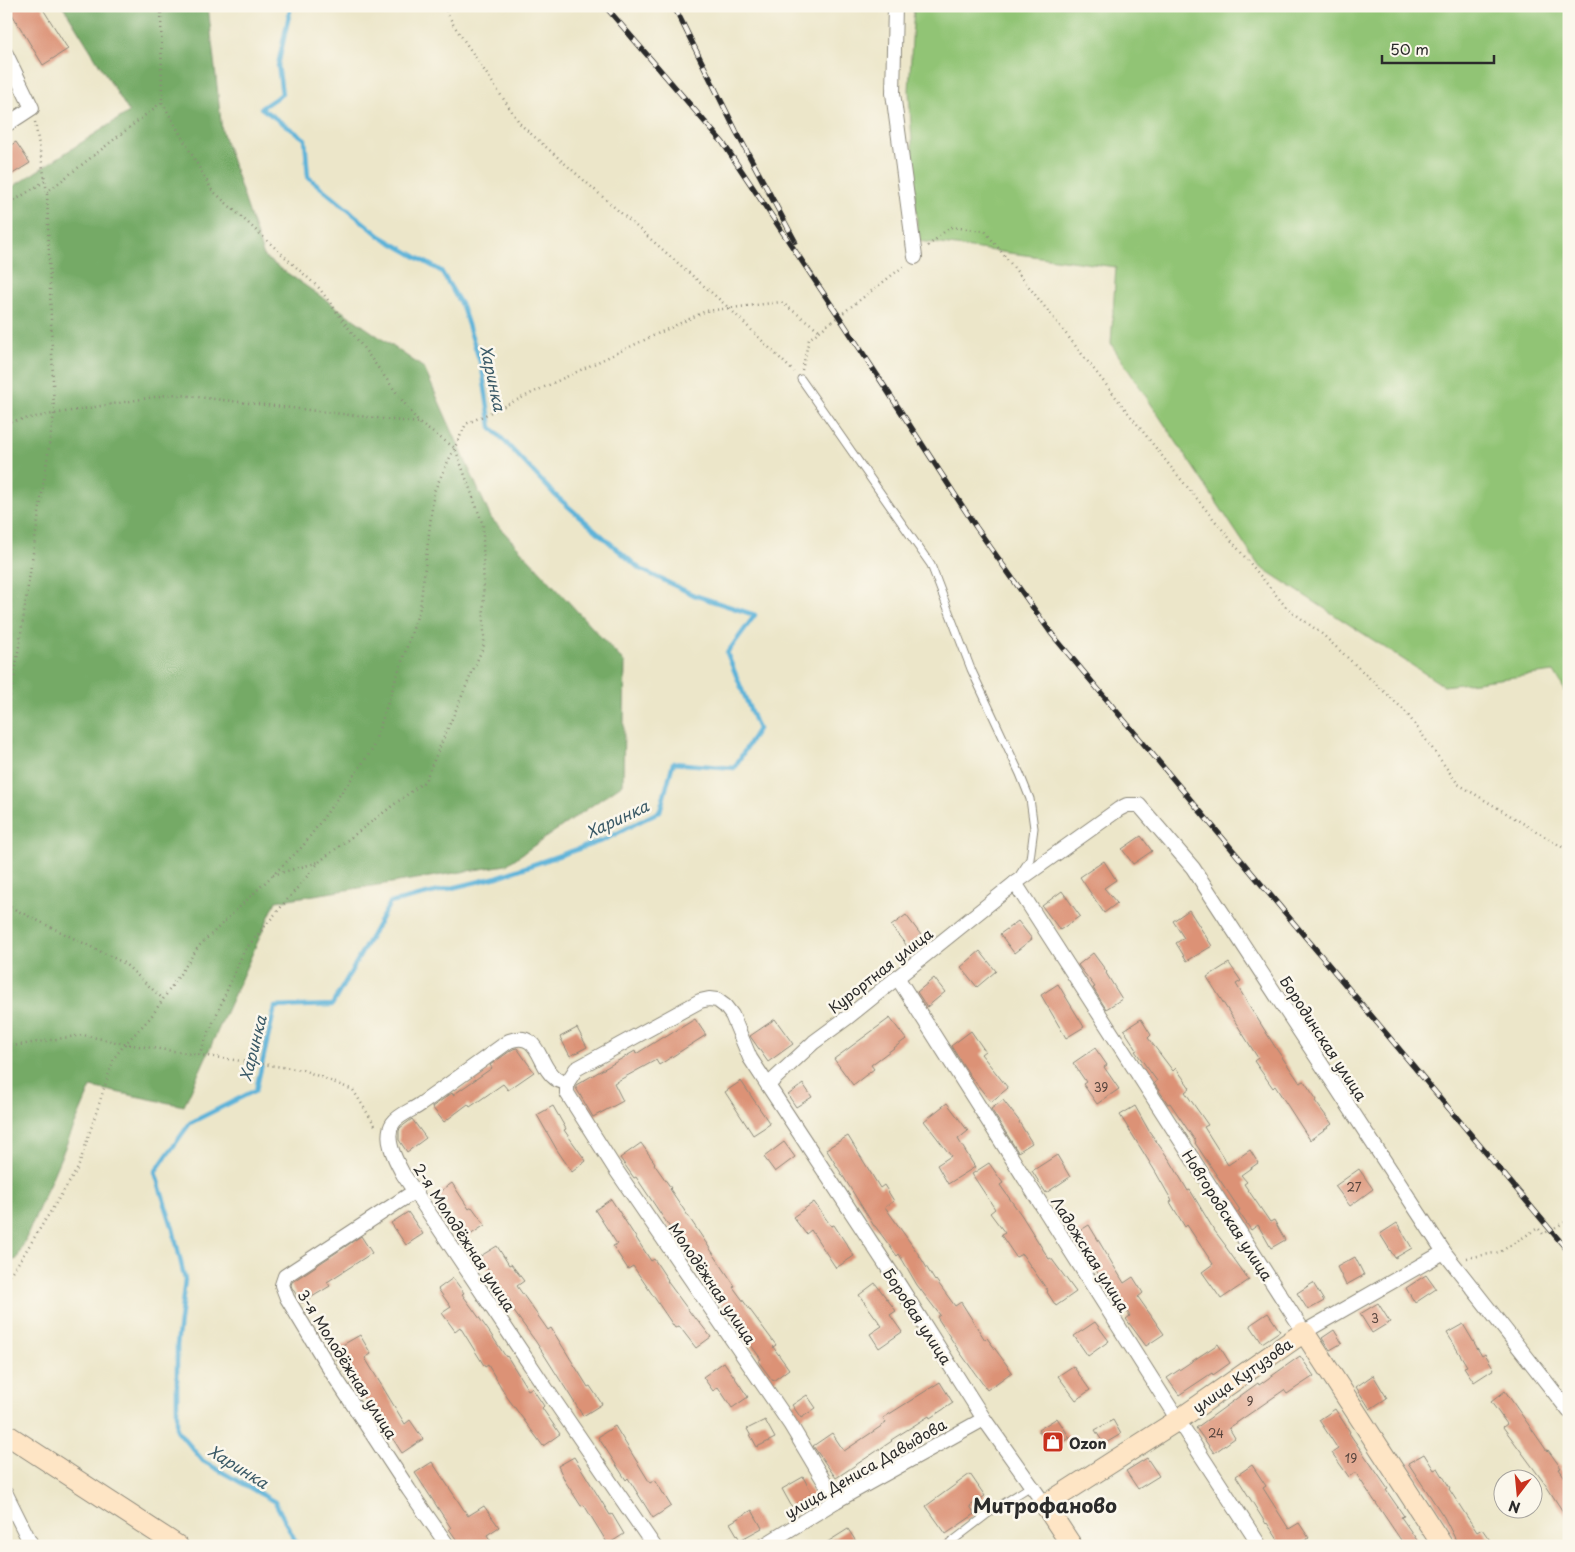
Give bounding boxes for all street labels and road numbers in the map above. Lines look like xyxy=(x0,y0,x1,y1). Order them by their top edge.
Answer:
street label: Курортная улица xyxy=(823,921,938,1018)
street label: Бородинская улица xyxy=(1275,971,1373,1106)
street label: Новгородская улица xyxy=(1177,1145,1279,1285)
street label: 2-я Молодёжная улица xyxy=(408,1158,522,1316)
street label: Ладожская улица xyxy=(1046,1192,1136,1317)
street label: Молодёжная улица xyxy=(664,1218,763,1349)
street label: Боровая улица xyxy=(878,1263,958,1369)
street label: 3-я Молодёжная улица xyxy=(293,1285,404,1444)
street label: улица Кутузова xyxy=(1187,1331,1297,1418)
street label: улица Дениса Давыдова xyxy=(780,1412,951,1524)

